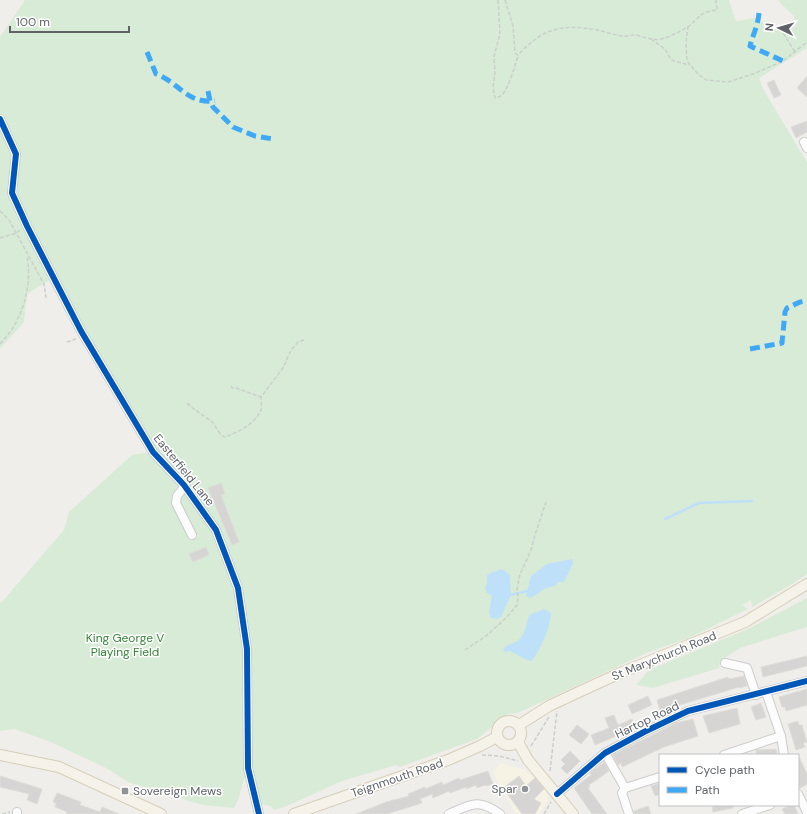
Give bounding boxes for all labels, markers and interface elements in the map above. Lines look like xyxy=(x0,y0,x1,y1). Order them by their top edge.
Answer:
scale bar xyxy=(10,8,129,34)
north arrow xyxy=(759,8,799,48)
text: 100 m xyxy=(16,14,50,30)
text: N xyxy=(762,23,776,32)
street label: Easterfield Lane xyxy=(150,431,218,510)
street label: St Marychurch Road xyxy=(609,628,719,684)
park label: King George V Playing Field xyxy=(86,630,164,660)
street label: Hartop Road xyxy=(612,698,682,742)
legend xyxy=(659,754,799,806)
street label: Teignmouth Road xyxy=(349,755,445,801)
text: Cycle path xyxy=(695,762,755,778)
place label: Spar xyxy=(492,781,518,797)
text: Path xyxy=(695,782,720,798)
place label: Sovereign Mews xyxy=(133,783,222,799)
marker: Spar xyxy=(520,784,530,794)
marker: Sovereign Mews xyxy=(120,786,130,796)

